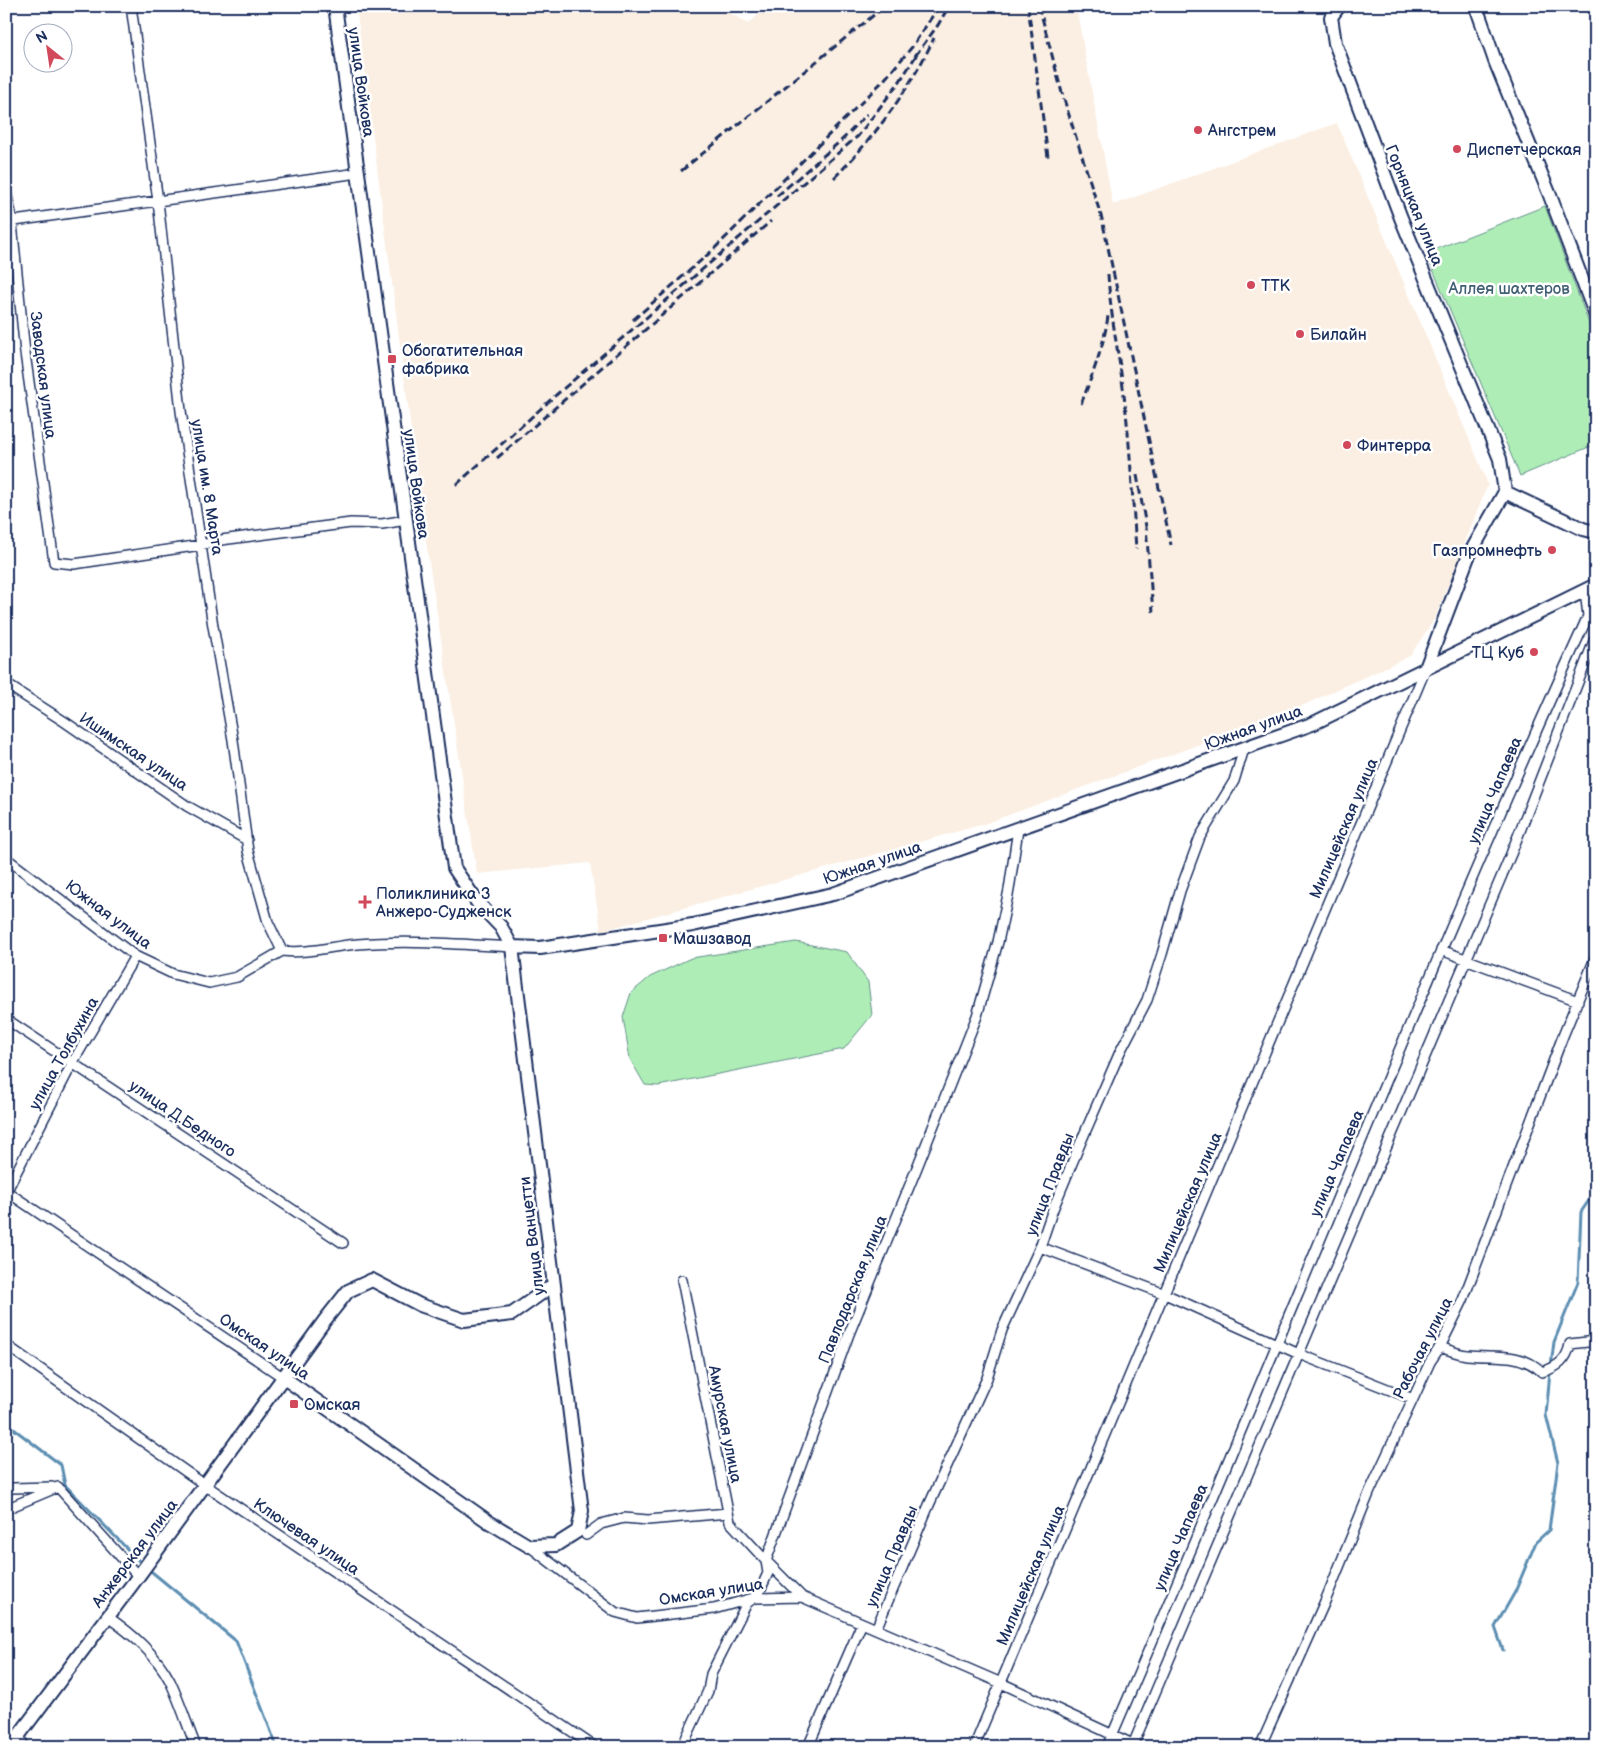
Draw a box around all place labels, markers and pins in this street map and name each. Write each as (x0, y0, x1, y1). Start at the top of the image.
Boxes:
place label: Ангстрем (1207, 122, 1276, 141)
marker: Ангстрем (1192, 124, 1204, 136)
place label: Диспетчерская (1467, 141, 1581, 160)
marker: Диспетчерская (1451, 143, 1463, 155)
place label: ТТК (1261, 277, 1291, 296)
marker: ТТК (1245, 279, 1257, 291)
place label: Билайн (1310, 326, 1367, 345)
marker: Билайн (1294, 328, 1306, 340)
place label: Обогатительная фабрика (402, 342, 523, 379)
marker: Обогатительная фабрика (386, 353, 398, 365)
place label: Финтерра (1357, 437, 1432, 456)
marker: Финтерра (1341, 439, 1353, 451)
place label: Газпромнефть (1432, 542, 1542, 561)
marker: Газпромнефть (1546, 544, 1558, 556)
place label: ТЦ Куб (1472, 644, 1524, 663)
marker: ТЦ Куб (1528, 646, 1540, 658)
place label: Поликлиника 3 Анжеро-Судженск (375, 885, 512, 922)
marker: Поликлиника 3 Анжеро-Судженск (358, 895, 372, 909)
place label: Машзавод (673, 930, 752, 949)
marker: Машзавод (657, 932, 669, 944)
place label: Омская (304, 1396, 361, 1415)
marker: Омская (288, 1398, 300, 1410)

